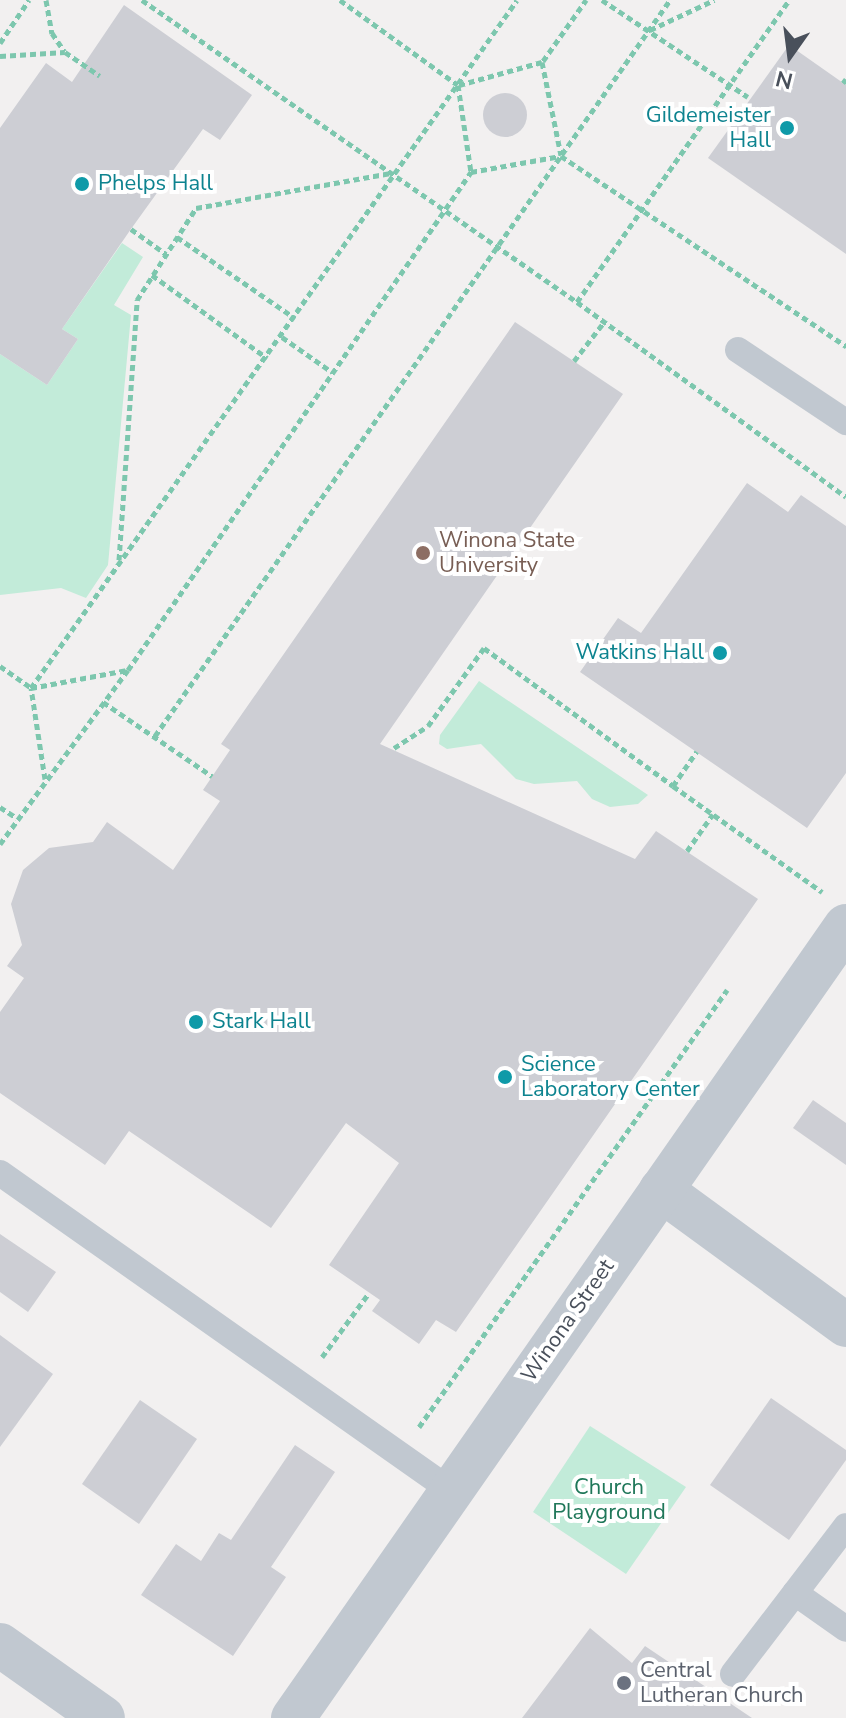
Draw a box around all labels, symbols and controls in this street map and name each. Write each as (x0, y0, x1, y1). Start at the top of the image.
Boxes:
north arrow (750, 16, 830, 96)
text: N (773, 63, 796, 96)
place label: Gildemeister Hall (646, 102, 771, 154)
marker: Gildemeister Hall (778, 119, 796, 137)
place label: Phelps Hall (98, 171, 213, 197)
marker: Phelps Hall (73, 175, 91, 193)
place label: Winona State University (439, 527, 575, 578)
marker: Winona State University (414, 544, 432, 562)
place label: Watkins Hall (575, 640, 704, 666)
marker: Watkins Hall (711, 644, 729, 662)
place label: Stark Hall (212, 1009, 311, 1035)
marker: Stark Hall (187, 1013, 205, 1031)
place label: Science Laboratory Center (521, 1051, 700, 1102)
marker: Science Laboratory Center (496, 1068, 514, 1086)
street label: Winona Street (516, 1254, 620, 1388)
park label: Church Playground (552, 1474, 666, 1526)
place label: Central Lutheran Church (640, 1657, 804, 1708)
marker: Central Lutheran Church (615, 1674, 633, 1692)

